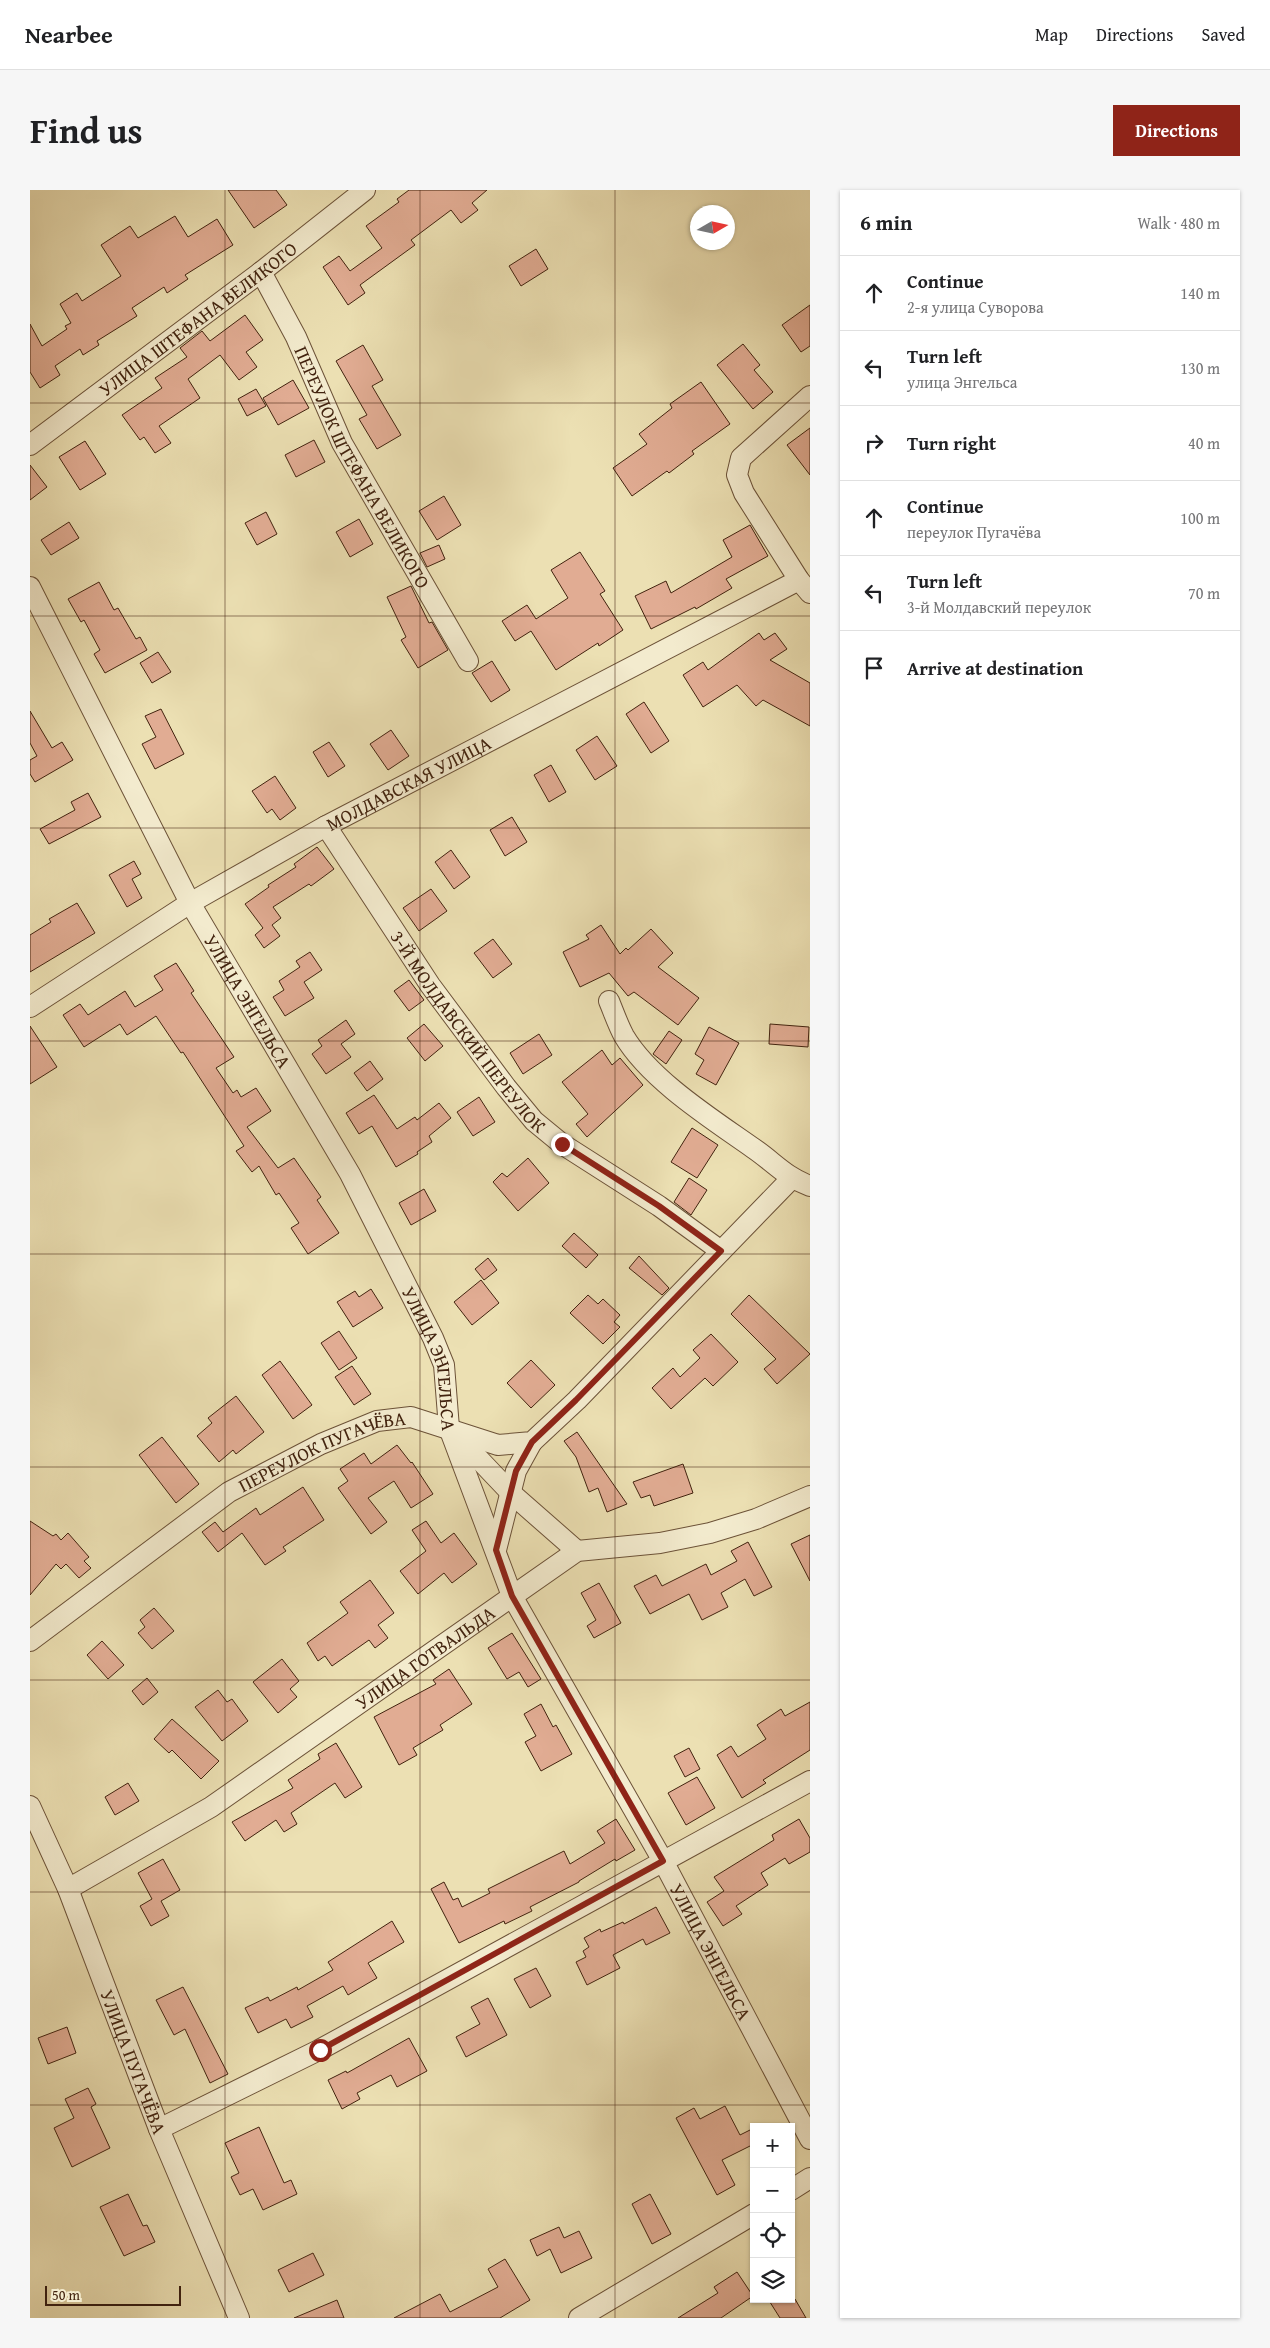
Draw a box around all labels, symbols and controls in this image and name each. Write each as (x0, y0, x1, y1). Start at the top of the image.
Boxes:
text: Nearbee (25, 17, 113, 52)
text: Map (1035, 21, 1068, 48)
text: Directions (1096, 21, 1173, 48)
text: Saved (1201, 21, 1245, 48)
text: Find us (30, 105, 143, 156)
button: Directions (1113, 105, 1240, 156)
north arrow (690, 205, 735, 250)
text: 6 min (860, 207, 912, 238)
text: Walk · 480 m (1137, 211, 1220, 235)
street label: УЛИЦА ШТЕФАНА ВЕЛИКОГО (93, 235, 303, 403)
text: Continue (907, 267, 984, 295)
icon: ahead (860, 279, 888, 307)
text: 140 m (1180, 281, 1220, 305)
text: 2-я улица Суворова (907, 295, 1044, 319)
street label: ПЕРЕУЛОК ШТЕФАНА ВЕЛИКОГО (288, 341, 437, 594)
text: Turn left (907, 342, 982, 370)
icon: left (860, 354, 888, 382)
text: 130 m (1180, 356, 1220, 380)
text: улица Энгельса (907, 370, 1017, 394)
icon: right (860, 429, 888, 457)
text: Turn right (907, 429, 996, 457)
text: 40 m (1188, 431, 1220, 455)
text: Continue (907, 492, 984, 520)
icon: ahead (860, 504, 888, 532)
text: 100 m (1180, 506, 1220, 530)
text: переулок Пугачёва (907, 520, 1041, 544)
text: Turn left (907, 567, 982, 595)
icon: left (860, 579, 888, 607)
text: 70 m (1188, 581, 1220, 605)
text: 3-й Молдавский переулок (907, 595, 1091, 619)
icon: arrive (860, 654, 888, 682)
text: Arrive at destination (907, 654, 1083, 682)
street label: МОЛДАВСКАЯ УЛИЦА (321, 728, 496, 838)
street label: 3-Й МОЛДАВСКИЙ ПЕРЕУЛОК (384, 925, 552, 1140)
street label: УЛИЦА ЭНГЕЛЬСА (197, 929, 299, 1074)
route end (551, 1133, 574, 1156)
street label: УЛИЦА ЭНГЕЛЬСА (395, 1281, 463, 1432)
street label: ПЕРЕУЛОК ПУГАЧЁВА (233, 1404, 407, 1499)
street label: УЛИЦА ГОТВАЛЬДА (350, 1598, 501, 1716)
street label: УЛИЦА ЭНГЕЛЬСА (663, 1878, 759, 2025)
street label: УЛИЦА ПУГАЧЁВА (93, 1985, 174, 2138)
route start (309, 2039, 332, 2062)
map controls (750, 2123, 795, 2303)
button: + (750, 2123, 795, 2168)
button: − (750, 2168, 795, 2213)
button: locate (750, 2213, 795, 2258)
button: layers (750, 2258, 795, 2303)
scale bar (45, 2283, 181, 2306)
text: 50 m (52, 2285, 80, 2305)

